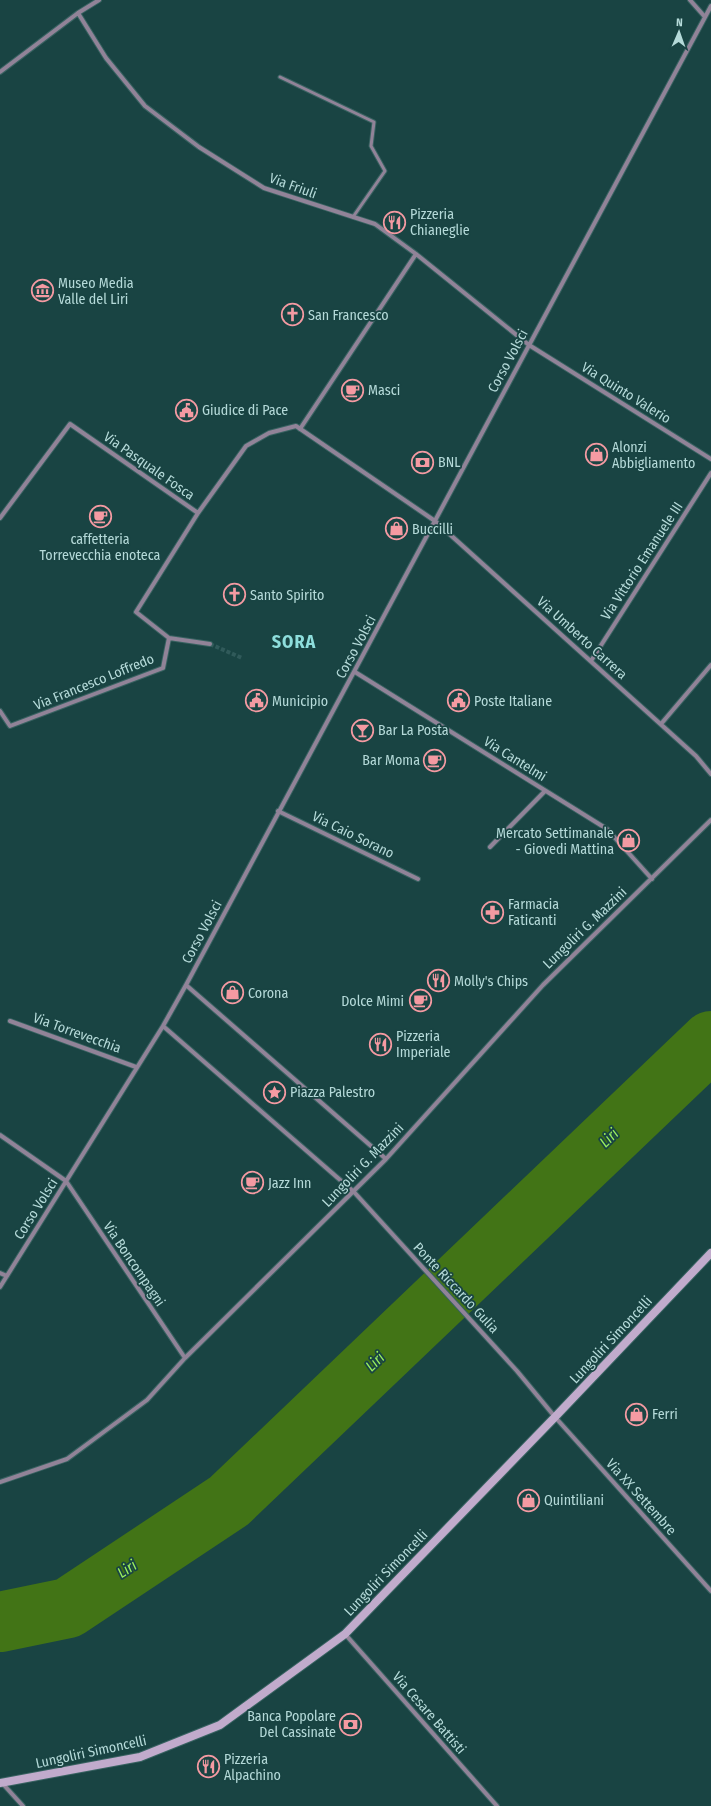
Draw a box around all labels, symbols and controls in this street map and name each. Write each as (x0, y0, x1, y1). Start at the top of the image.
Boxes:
north arrow (659, 12, 699, 52)
text: N (676, 16, 683, 29)
street label: Via Friuli (267, 170, 319, 202)
place label: Pizzeria Chianeglie (410, 206, 470, 239)
restaurant icon: Pizzeria Chianeglie (382, 209, 408, 235)
place label: Museo Media Valle del Liri (58, 275, 134, 308)
museum icon: Museo Media Valle del Liri (30, 278, 56, 304)
church icon: San Francesco (280, 302, 306, 328)
place label: San Francesco (308, 307, 389, 324)
street label: Corso Volsci (484, 327, 532, 395)
street label: Via Quinto Valerio (578, 359, 674, 427)
cafe icon: Masci (339, 377, 365, 403)
place label: Masci (368, 382, 400, 399)
public building icon: Giudice di Pace (173, 397, 199, 423)
place label: Giudice di Pace (202, 402, 288, 419)
street label: Via Pasquale Fosca (100, 428, 198, 504)
place label: Alonzi Abbigliamento (612, 439, 695, 472)
shop icon: Alonzi Abbigliamento (583, 442, 609, 468)
bank icon: BNL (409, 449, 435, 475)
place label: BNL (438, 454, 460, 471)
street label: Via Vittorio Emanuele III (597, 499, 687, 623)
cafe icon: caffetteria Torrevecchia enoteca (87, 504, 113, 530)
shop icon: Buccilli (383, 516, 409, 542)
place label: Buccilli (412, 521, 453, 538)
place label: caffetteria Torrevecchia enoteca (40, 531, 161, 564)
church icon: Santo Spirito (222, 582, 248, 608)
place label: Santo Spirito (250, 587, 324, 604)
street label: Via Umberto Carrera (533, 593, 631, 683)
street label: Corso Volsci (332, 613, 380, 681)
district label: SORA (272, 631, 316, 653)
street label: Via Francesco Loffredo (31, 650, 157, 714)
public building icon: Municipio (243, 688, 269, 714)
public building icon: Poste Italiane (445, 688, 471, 714)
place label: Municipio (272, 693, 328, 710)
place label: Poste Italiane (474, 693, 552, 710)
bar icon: Bar La Posta (349, 717, 375, 743)
place label: Bar La Posta (378, 722, 449, 739)
street label: Via Cantelmi (480, 733, 550, 785)
cafe icon: Bar Moma (422, 747, 448, 773)
place label: Bar Moma (362, 752, 420, 769)
street label: Via Caio Sorano (309, 808, 397, 862)
place label: Mercato Settimanale - Giovedi Mattina (496, 825, 614, 858)
shop icon: Mercato Settimanale - Giovedi Mattina (616, 828, 642, 854)
street label: Lungoliri G. Mazzini (540, 884, 630, 972)
place label: Farmacia Faticanti (508, 896, 559, 929)
street label: Corso Volsci (178, 898, 226, 966)
pharmacy icon: Farmacia Faticanti (479, 899, 505, 925)
restaurant icon: Molly's Chips (425, 968, 451, 994)
place label: Molly's Chips (454, 973, 528, 990)
shop icon: Corona (219, 980, 245, 1006)
place label: Corona (248, 985, 288, 1002)
cafe icon: Dolce Mimi (407, 988, 433, 1014)
place label: Dolce Mimi (341, 993, 404, 1010)
street label: Via Torrevecchia (31, 1009, 124, 1057)
place label: Pizzeria Imperiale (396, 1028, 451, 1061)
restaurant icon: Pizzeria Imperiale (368, 1031, 394, 1057)
place icon: Piazza Palestro (262, 1079, 288, 1105)
place label: Piazza Palestro (290, 1084, 375, 1101)
street label: Lungoliri G. Mazzini (319, 1120, 407, 1210)
water label: Liri (596, 1125, 622, 1151)
cafe icon: Jazz Inn (239, 1170, 265, 1196)
street label: Corso Volsci (11, 1175, 61, 1243)
place label: Jazz Inn (268, 1175, 311, 1192)
street label: Via Boncompagni (99, 1218, 169, 1310)
street label: Ponte Riccardo Gulia (410, 1239, 503, 1337)
street label: Lungoliri Simoncelli (566, 1293, 656, 1387)
water label: Liri (362, 1349, 388, 1375)
shop icon: Ferri (623, 1401, 649, 1427)
place label: Ferri (652, 1406, 678, 1423)
street label: Via XX Settembre (602, 1455, 680, 1539)
shop icon: Quintiliani (515, 1487, 541, 1513)
place label: Quintiliani (544, 1492, 604, 1509)
street label: Lungoliri Simoncelli (341, 1526, 431, 1620)
water label: Liri (114, 1556, 140, 1582)
street label: Via Cesare Battisti (389, 1668, 469, 1758)
place label: Banca Popolare Del Cassinate (247, 1708, 336, 1741)
bank icon: Banca Popolare Del Cassinate (338, 1711, 364, 1737)
street label: Lungoliri Simoncelli (34, 1732, 148, 1772)
place label: Pizzeria Alpachino (224, 1751, 281, 1784)
restaurant icon: Pizzeria Alpachino (195, 1754, 221, 1780)

